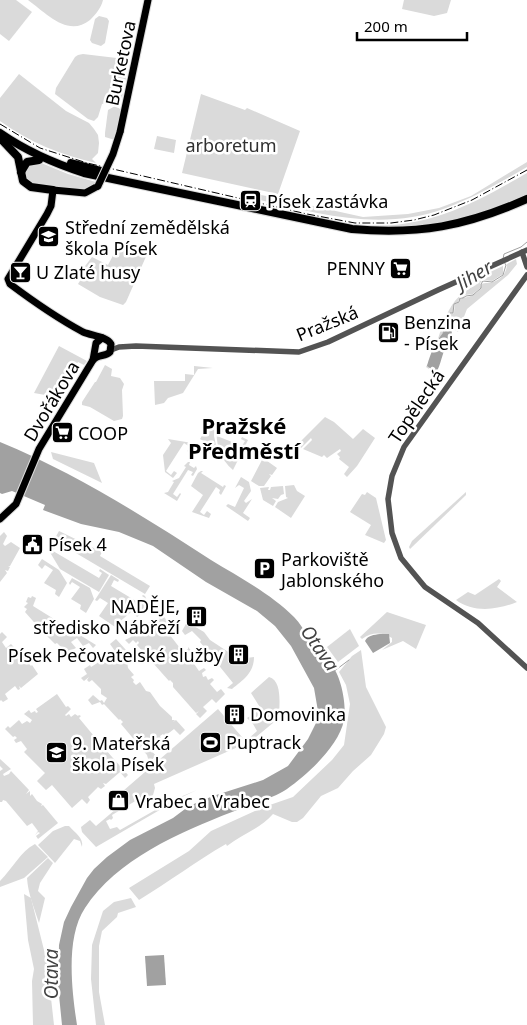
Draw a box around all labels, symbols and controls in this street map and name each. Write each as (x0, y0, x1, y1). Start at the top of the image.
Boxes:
scale bar (357, 10, 467, 42)
text: 200 m (364, 16, 408, 36)
street label: Burketova (99, 18, 141, 108)
park label: arboretum (185, 133, 277, 157)
station icon: Písek zastávka (239, 189, 263, 213)
place label: Písek zastávka (267, 189, 388, 213)
place label: Střední zemědělská škola Písek (65, 215, 230, 260)
school or university icon: Střední zemědělská škola Písek (37, 225, 61, 249)
water label: Jiher (448, 253, 498, 298)
place label: PENNY (327, 256, 386, 280)
supermarket icon: PENNY (389, 256, 413, 280)
bar icon: U Zlaté husy (8, 260, 32, 284)
place label: U Zlaté husy (36, 260, 141, 284)
street label: Pražská (292, 300, 362, 346)
place label: Benzina - Písek (404, 310, 471, 355)
fuel station icon: Benzina - Písek (376, 320, 400, 344)
street label: Dvořákova (18, 356, 84, 446)
street label: Topělecká (383, 364, 449, 448)
district label: Pražské Předměstí (188, 410, 301, 465)
supermarket icon: COOP (50, 421, 74, 445)
place label: COOP (78, 421, 128, 445)
public building icon: Písek 4 (20, 532, 44, 556)
place label: Písek 4 (48, 532, 107, 556)
place label: Parkoviště Jablonského (279, 547, 384, 592)
parking icon: Parkoviště Jablonského (253, 557, 277, 581)
place label: NADĚJE, středisko Nábřeží (33, 594, 180, 639)
building icon: NADĚJE, středisko Nábřeží (184, 604, 208, 628)
water label: Otava (295, 620, 345, 676)
place label: Písek Pečovatelské služby (8, 643, 224, 667)
building icon: Písek Pečovatelské služby (227, 643, 251, 667)
building icon: Domovinka (222, 702, 246, 726)
place label: Domovinka (250, 702, 346, 726)
sports icon: Puptrack (198, 730, 222, 754)
place label: Puptrack (226, 730, 301, 754)
place label: 9. Mateřská škola Písek (72, 731, 171, 776)
school or university icon: 9. Mateřská škola Písek (44, 741, 68, 765)
shop icon: Vrabec a Vrabec (107, 789, 131, 813)
place label: Vrabec a Vrabec (135, 789, 270, 813)
water label: Otava (38, 949, 64, 999)

